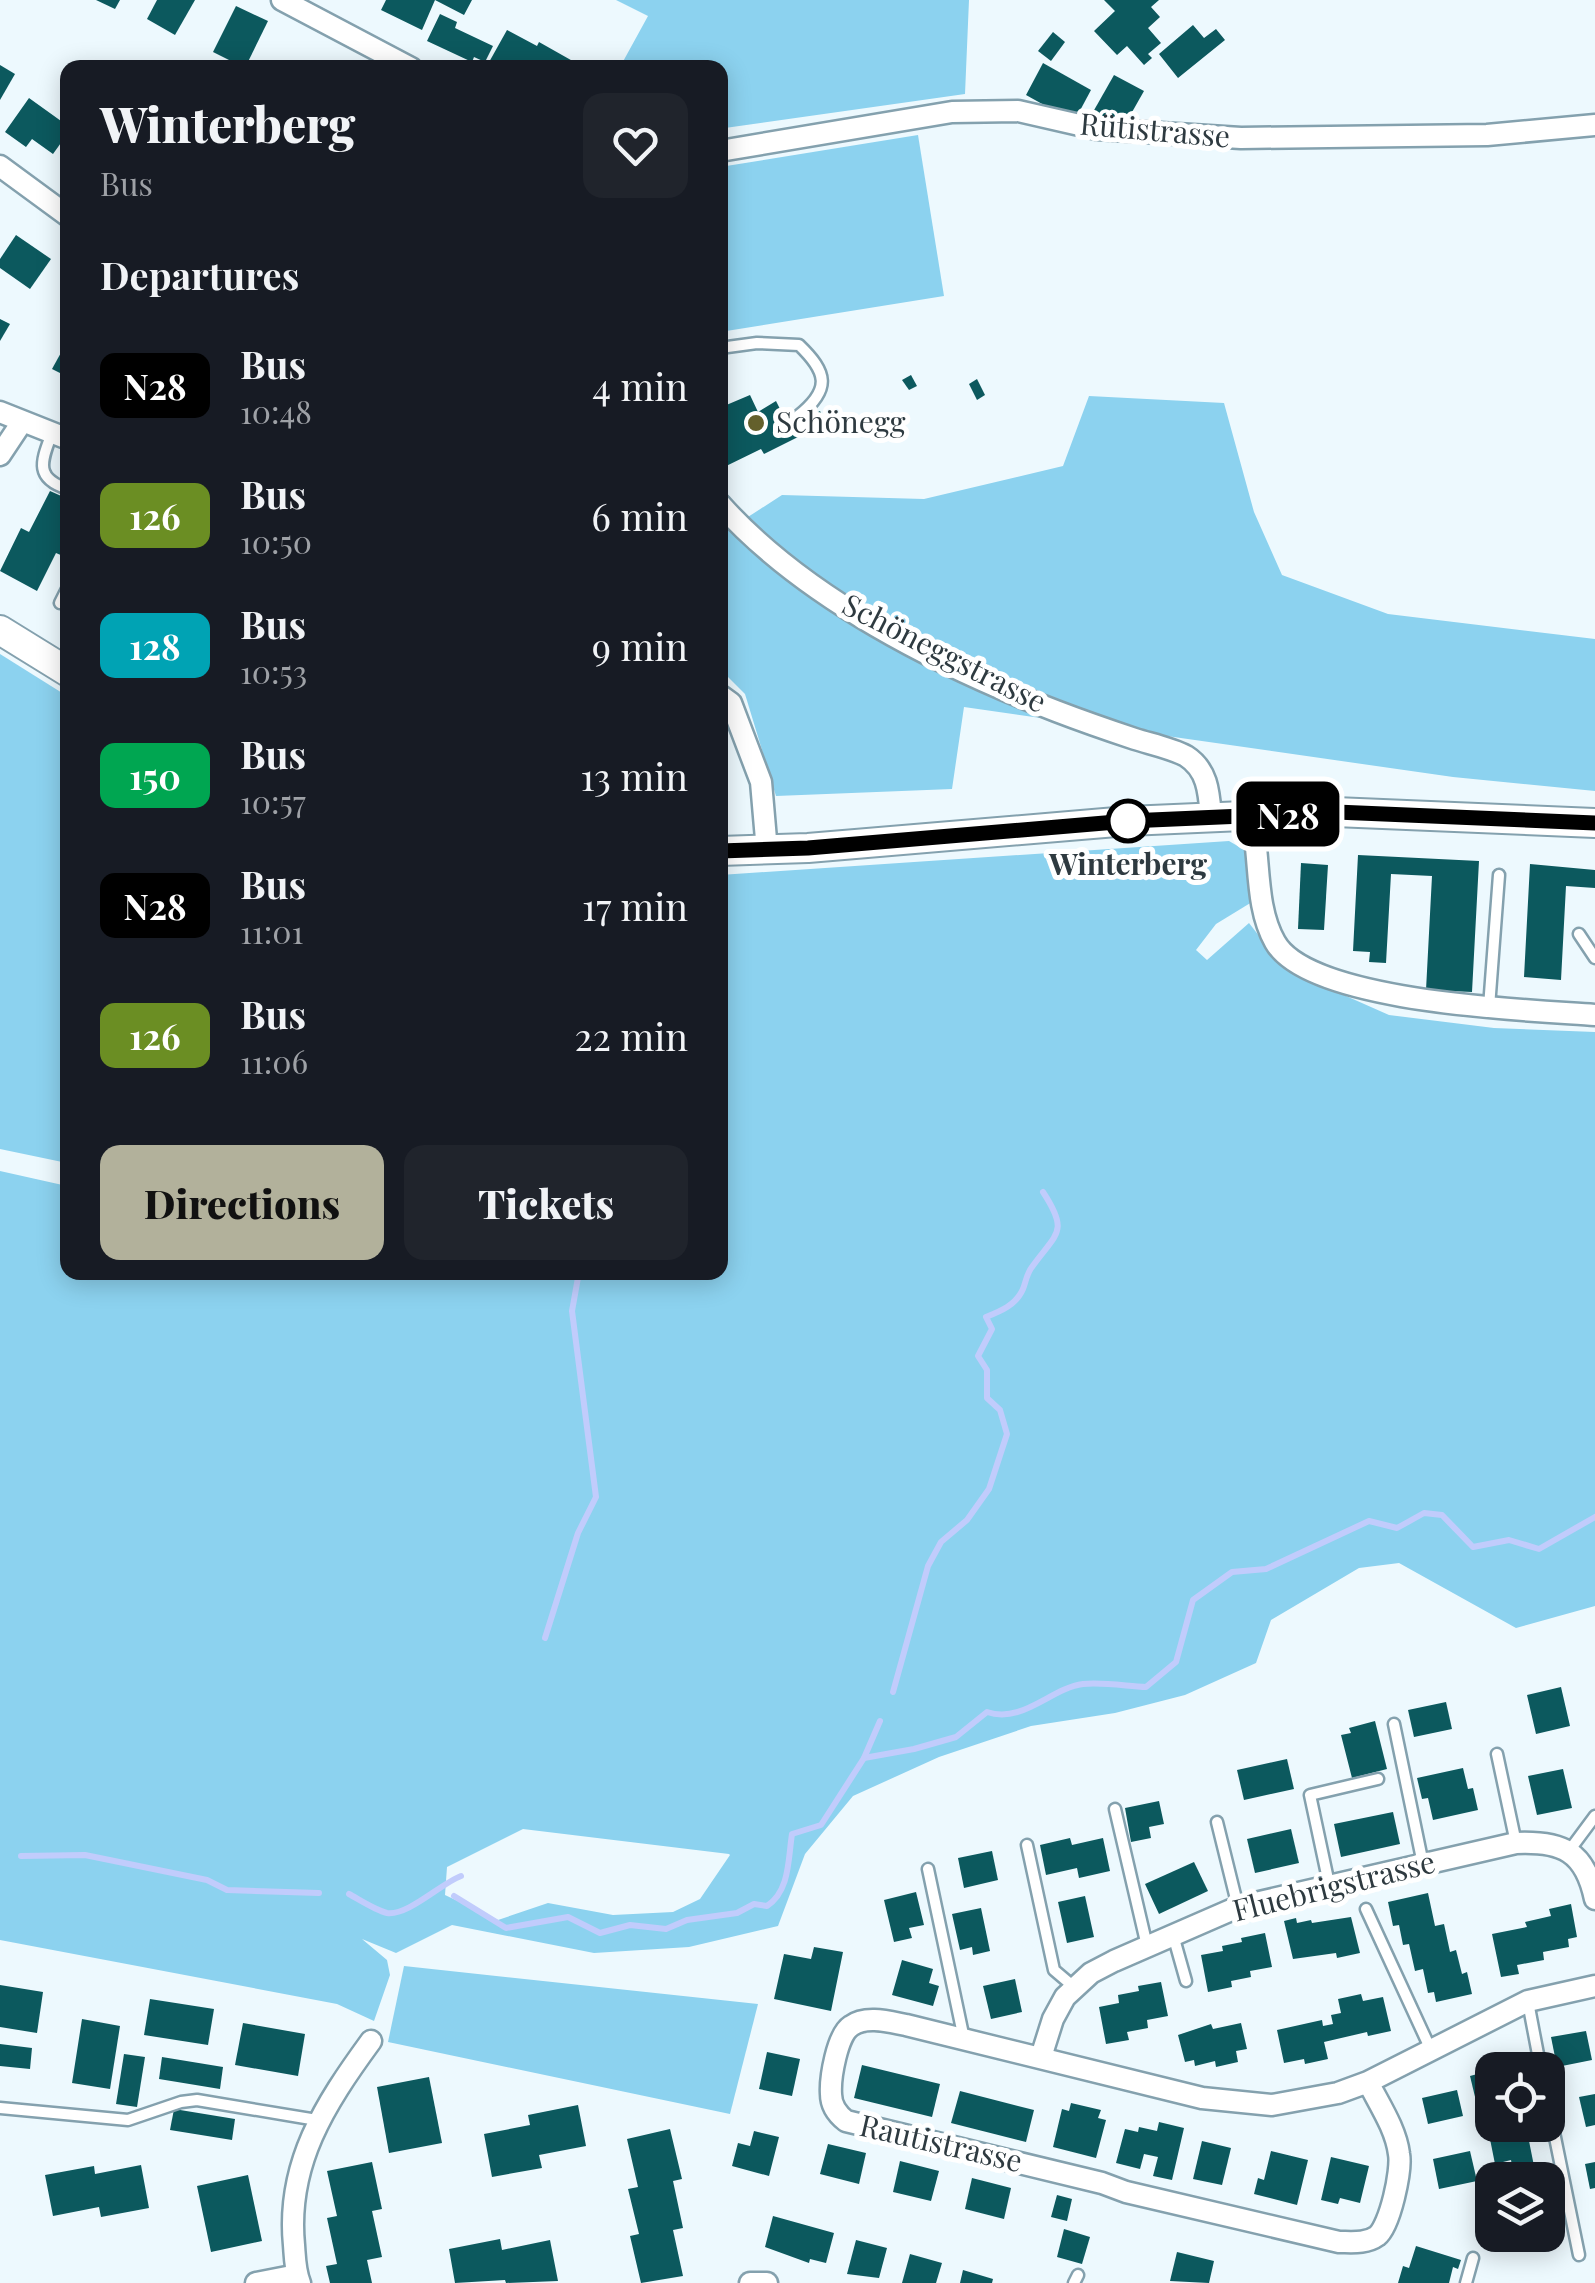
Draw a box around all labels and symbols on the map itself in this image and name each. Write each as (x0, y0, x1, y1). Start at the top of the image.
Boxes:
street label: Rütistrasse (1078, 103, 1232, 155)
place label: Schönegg (776, 401, 906, 441)
marker: Schönegg (745, 412, 767, 434)
street label: Schöneggstrasse (836, 584, 1054, 721)
line badge: N28 (1230, 782, 1346, 846)
marker: Winterberg (1107, 800, 1149, 842)
place label: Winterberg (1048, 843, 1207, 883)
street label: Fluebrigstrasse (1228, 1841, 1439, 1930)
street label: Rautistrasse (856, 2104, 1027, 2180)

